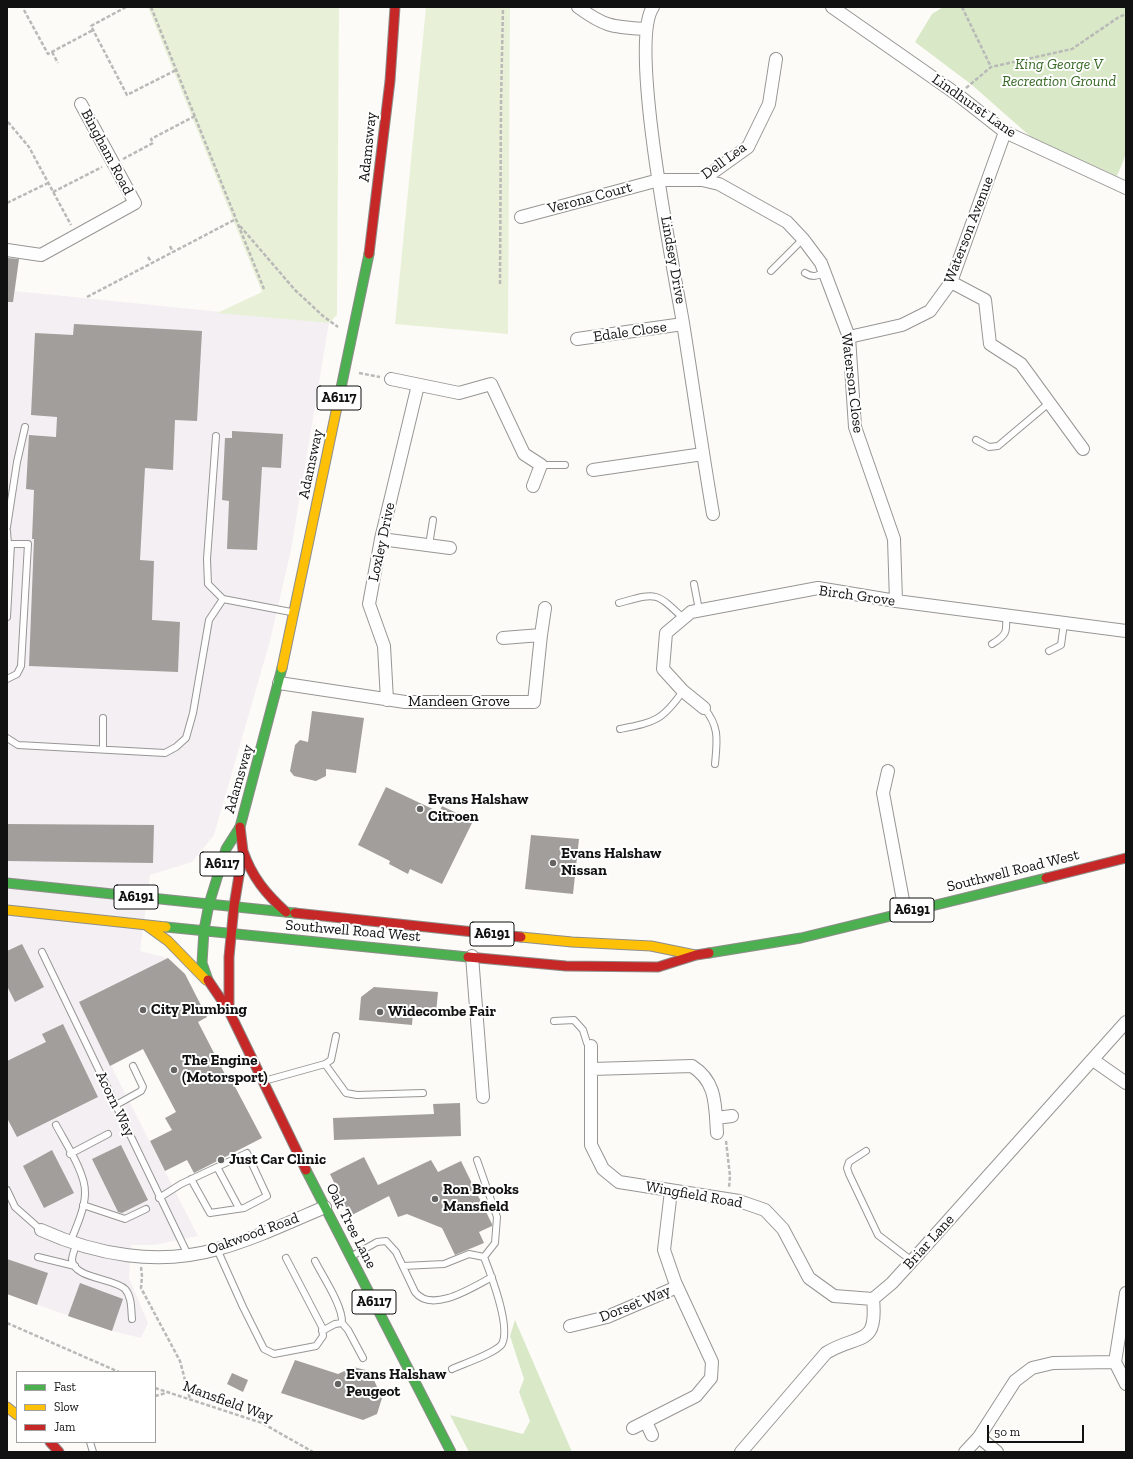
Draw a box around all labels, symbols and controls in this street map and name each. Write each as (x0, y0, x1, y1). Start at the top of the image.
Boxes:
park label: King George V Recreation Ground (1002, 56, 1116, 91)
street label: Lindhurst Lane (928, 70, 1020, 142)
street label: Bingham Road (77, 106, 137, 198)
street label: Adamsway (355, 111, 381, 183)
street label: Dell Lea (698, 139, 750, 183)
street label: Waterson Avenue (940, 174, 998, 286)
street label: Verona Court (546, 178, 634, 218)
street label: Lindsey Drive (656, 215, 690, 305)
street label: Edale Close (592, 318, 668, 346)
street label: Waterson Close (837, 332, 867, 434)
road number: A6117 (317, 386, 361, 410)
street label: Adamsway (295, 428, 327, 500)
street label: Loxley Drive (365, 501, 399, 583)
street label: Birch Grove (818, 582, 896, 610)
street label: Mandeen Grove (408, 693, 510, 711)
street label: Adamsway (221, 743, 257, 815)
place label: Evans Halshaw Citroen (428, 791, 528, 826)
marker: Evans Halshaw Citroen (415, 804, 425, 814)
place label: Evans Halshaw Nissan (561, 845, 661, 880)
street label: Southwell Road West (945, 846, 1081, 896)
road number: A6117 (200, 852, 244, 876)
marker: Evans Halshaw Nissan (548, 858, 558, 868)
road number: A6191 (114, 885, 158, 909)
road number: A6191 (890, 898, 934, 922)
street label: Southwell Road West (285, 916, 421, 946)
road number: A6191 (470, 922, 514, 946)
place label: City Plumbing (151, 1001, 247, 1019)
place label: Widecombe Fair (388, 1003, 496, 1021)
marker: City Plumbing (138, 1005, 148, 1015)
marker: Widecombe Fair (375, 1007, 385, 1017)
place label: The Engine (Motorsport) (182, 1052, 267, 1087)
marker: The Engine (Motorsport) (169, 1065, 179, 1075)
street label: Acorn Way (91, 1068, 139, 1140)
place label: Just Car Clinic (229, 1151, 326, 1169)
marker: Just Car Clinic (216, 1155, 226, 1165)
street label: Wingfield Road (644, 1178, 744, 1212)
street label: Oak Tree Lane (322, 1180, 380, 1272)
place label: Ron Brooks Mansfield (443, 1181, 519, 1216)
marker: Ron Brooks Mansfield (430, 1194, 440, 1204)
street label: Oakwood Road (205, 1209, 301, 1259)
street label: Briar Lane (900, 1211, 958, 1273)
street label: Dorset Way (597, 1282, 673, 1326)
road number: A6117 (352, 1290, 396, 1314)
place label: Evans Halshaw Peugeot (346, 1366, 446, 1401)
legend (16, 1371, 156, 1443)
street label: Mansfield Way (180, 1377, 276, 1427)
marker: Evans Halshaw Peugeot (333, 1379, 343, 1389)
text: Fast (54, 1380, 76, 1394)
text: Slow (54, 1400, 79, 1414)
scale bar (989, 1417, 1086, 1443)
text: Jam (54, 1420, 75, 1434)
text: 50 m (994, 1425, 1020, 1439)

